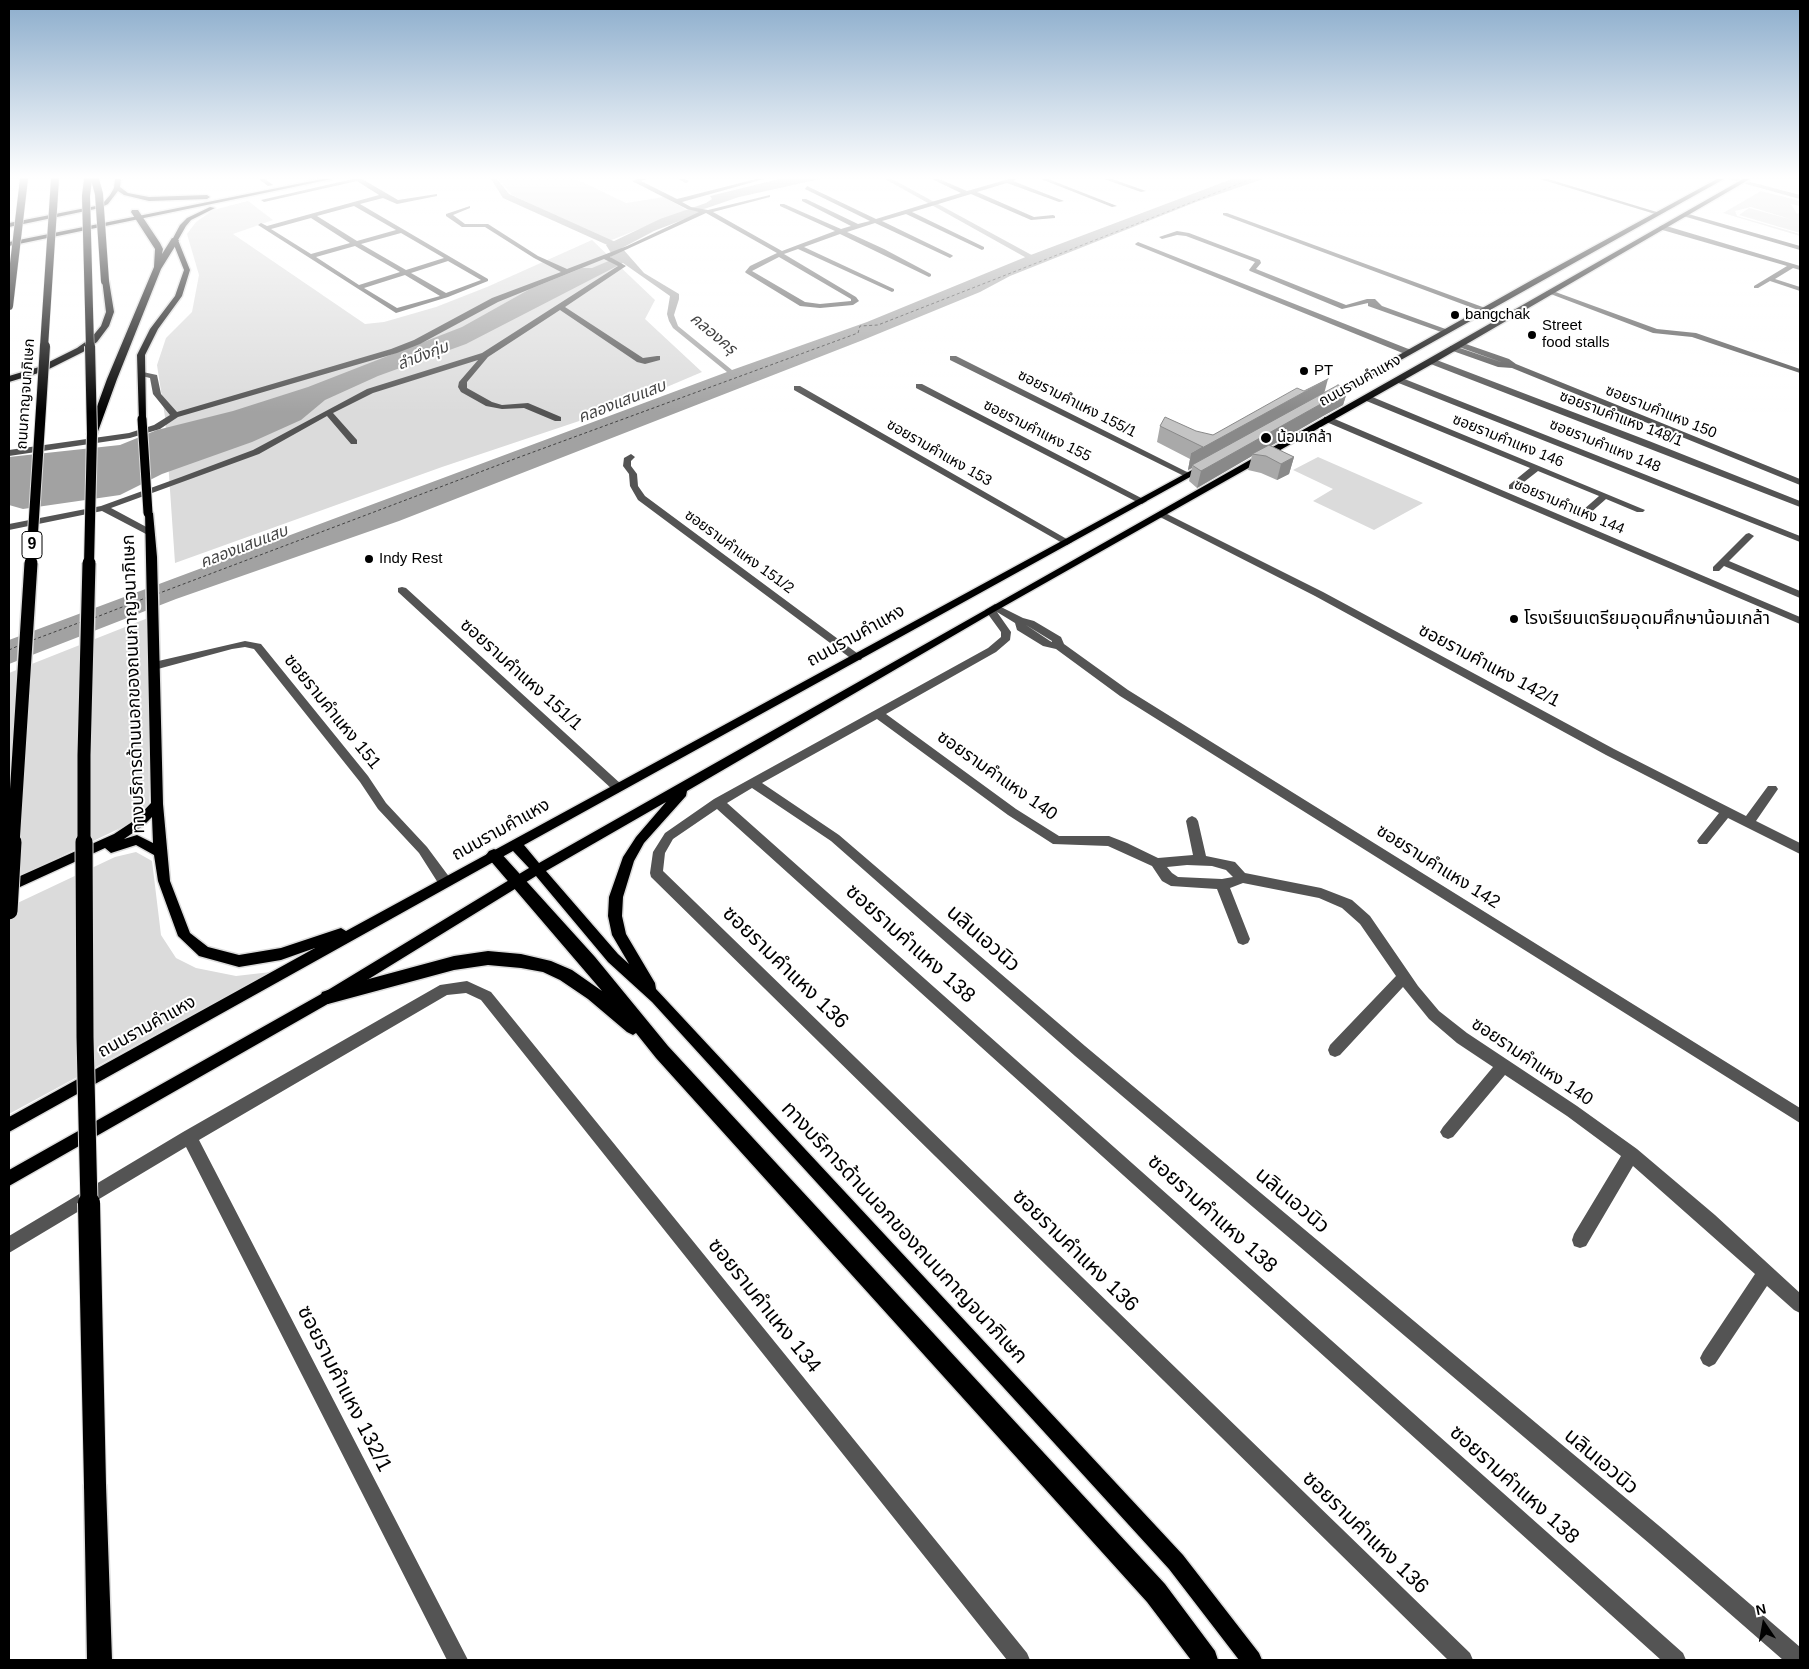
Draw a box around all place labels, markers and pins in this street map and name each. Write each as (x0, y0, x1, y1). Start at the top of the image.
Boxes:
place label: bangchak (1465, 306, 1530, 324)
marker: bangchak (1449, 309, 1461, 321)
place label: Street food stalls (1542, 317, 1610, 352)
marker: Street food stalls (1526, 329, 1538, 341)
place label: PT (1314, 362, 1333, 380)
marker: PT (1298, 365, 1310, 377)
place label: น้อมเกล้า (1277, 429, 1332, 447)
marker: น้อมเกล้า (1259, 431, 1273, 445)
place label: Indy Rest (379, 550, 442, 568)
marker: Indy Rest (363, 553, 375, 565)
place label: โรงเรียนเตรียมอุดมศึกษาน้อมเกล้า (1524, 608, 1770, 630)
marker: โรงเรียนเตรียมอุดมศึกษาน้อมเกล้า (1508, 613, 1520, 625)

